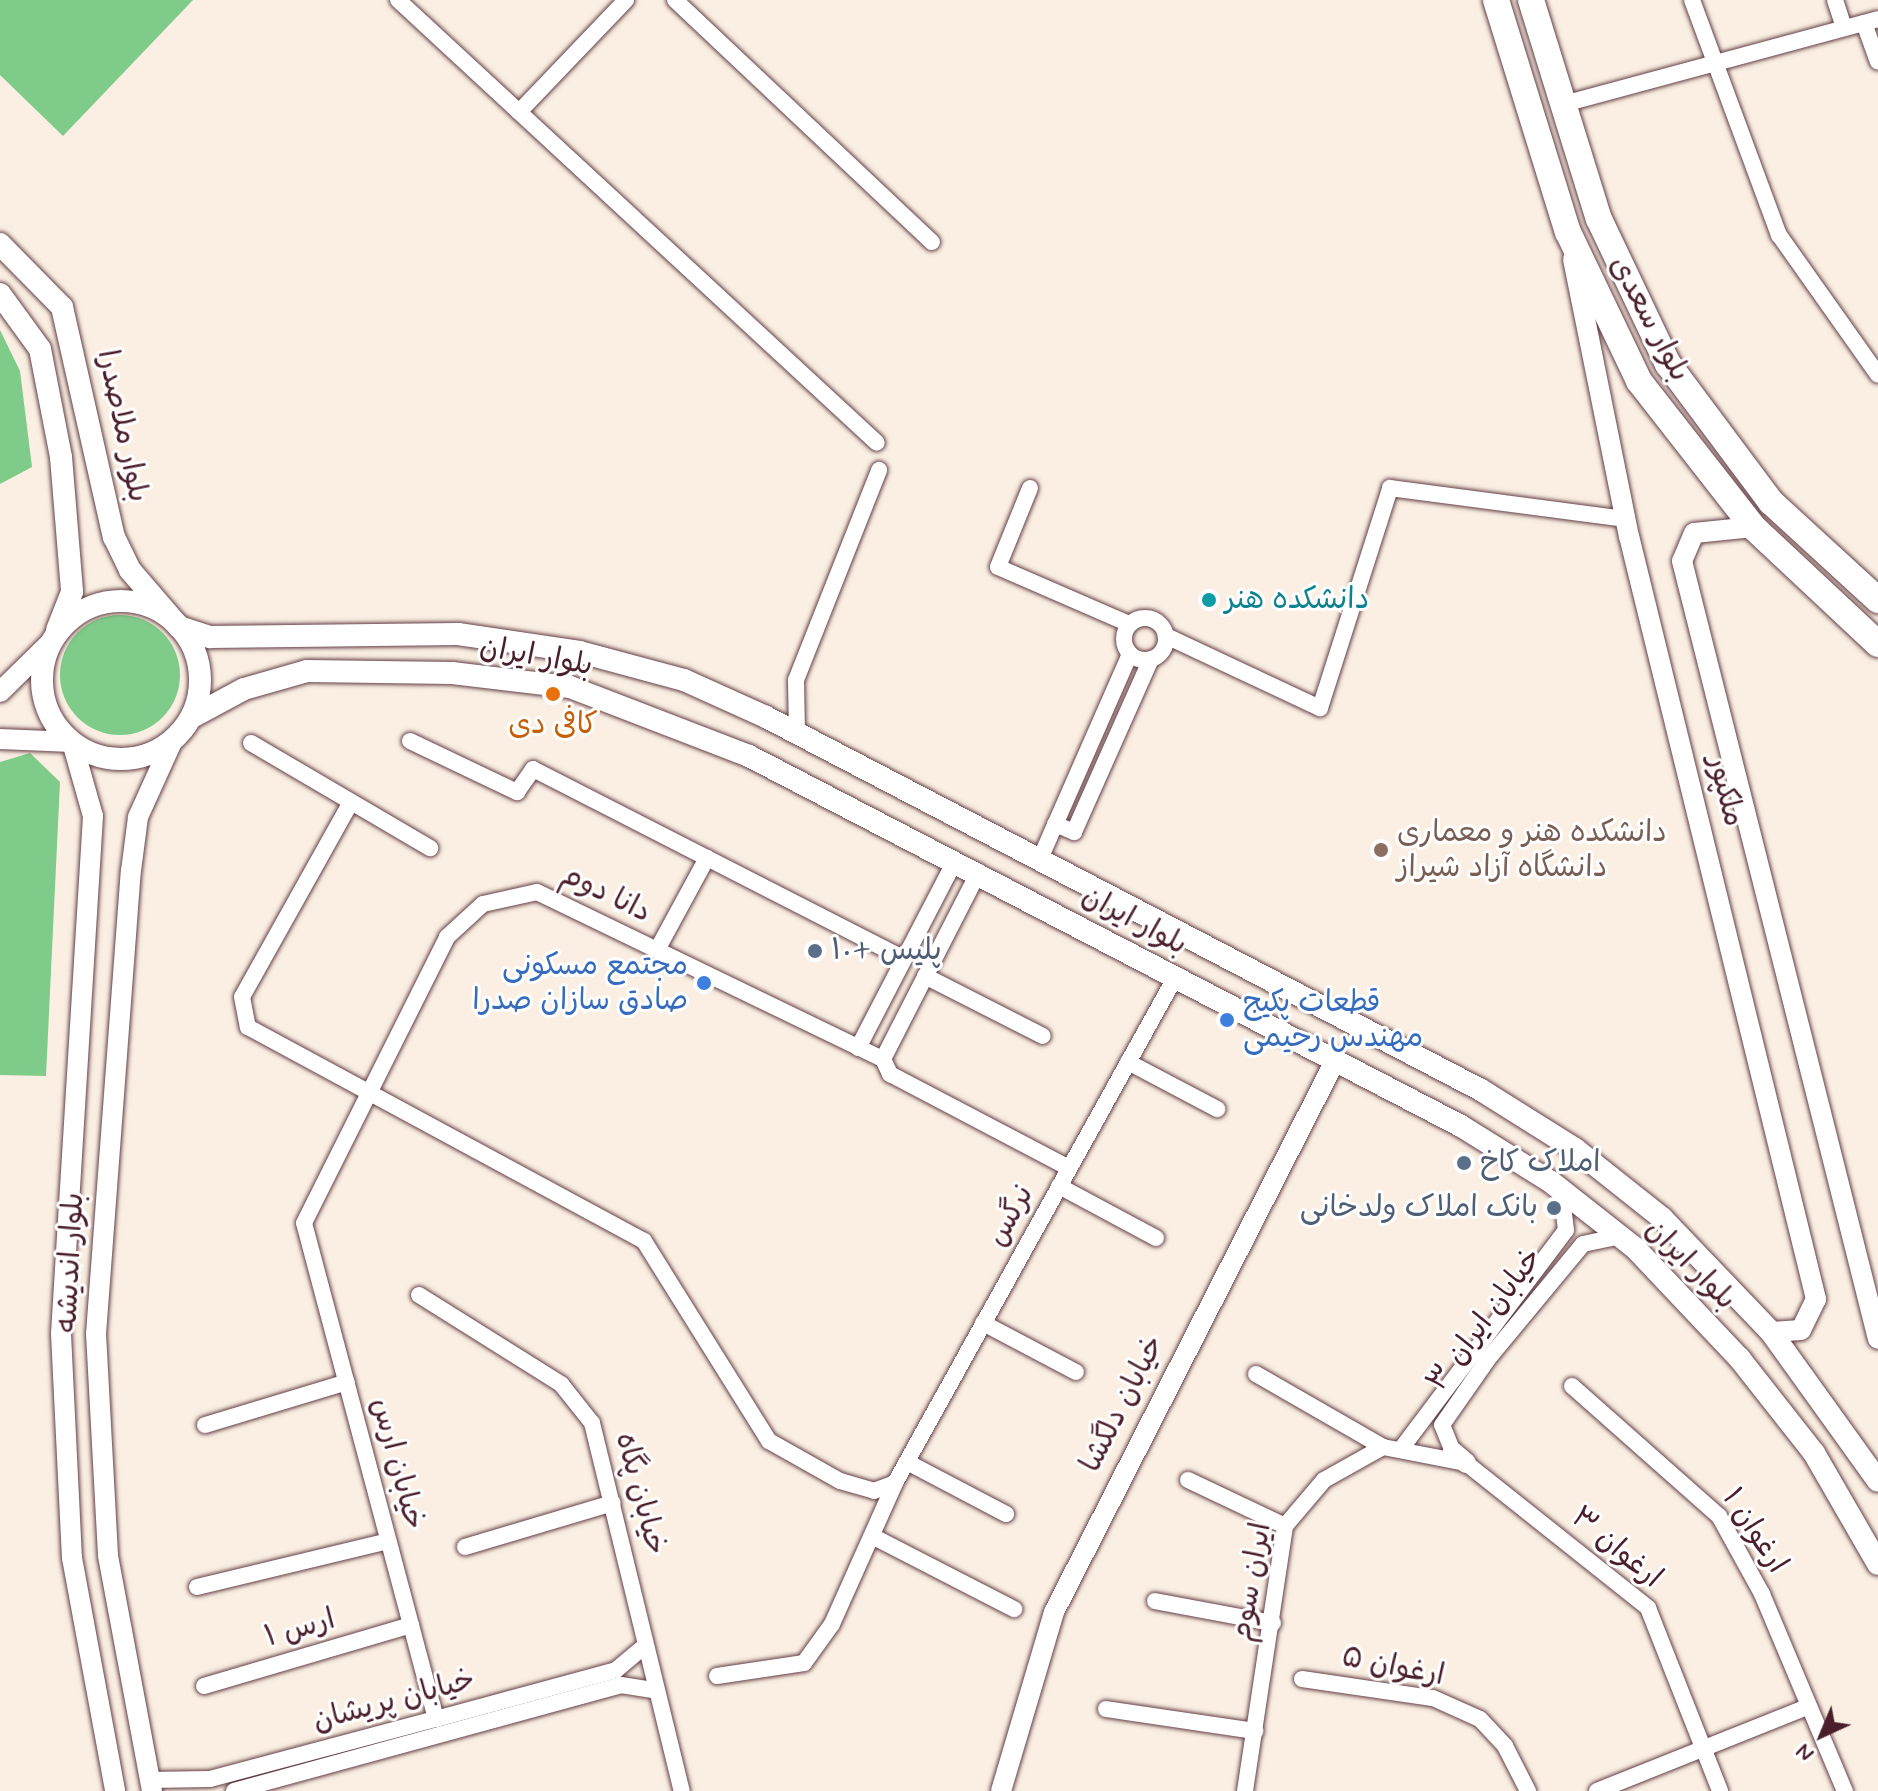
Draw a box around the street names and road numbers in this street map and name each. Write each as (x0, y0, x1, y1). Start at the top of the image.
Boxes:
street label: بلوار سعدی (1601, 250, 1697, 388)
street label: بلوار ملاصدرا (88, 347, 156, 505)
street label: بلوار ایران (477, 629, 595, 685)
street label: ملکپور (1699, 752, 1751, 830)
street label: دانا دوم (555, 857, 657, 931)
street label: بلوار ایران (1075, 878, 1193, 964)
street label: نرگس (980, 1179, 1042, 1253)
street label: بلوار اندیشه (49, 1192, 93, 1334)
street label: بلوار ایران (1637, 1212, 1743, 1318)
street label: خیابان ایران ۳ (1419, 1241, 1551, 1399)
street label: خیابان دلگشا (1073, 1330, 1173, 1478)
street label: خیابان ارس (362, 1394, 432, 1534)
street label: خیابان پگاه (606, 1429, 674, 1559)
street label: ارغوان ۱ (1713, 1482, 1795, 1580)
street label: ارغوان ۳ (1563, 1500, 1669, 1596)
street label: ایران سوم (1224, 1520, 1280, 1644)
street label: ارس ۱ (261, 1602, 339, 1656)
street label: ارغوان ۵ (1339, 1639, 1447, 1695)
street label: خیابان پریشان (309, 1662, 479, 1740)

